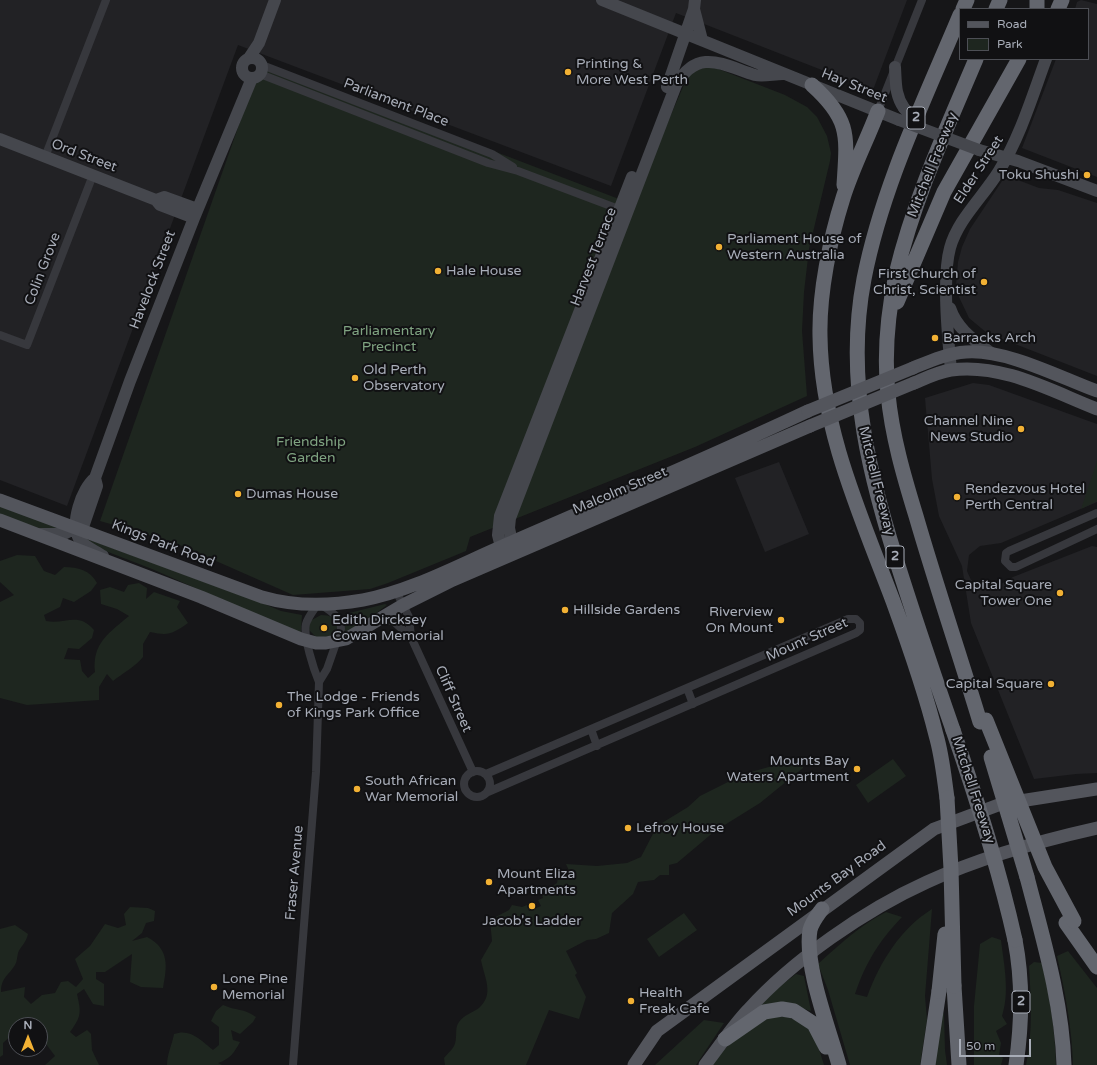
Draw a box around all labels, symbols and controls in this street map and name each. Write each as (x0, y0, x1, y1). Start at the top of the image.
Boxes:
legend (959, 8, 1089, 60)
text: Road (997, 17, 1027, 31)
text: Park (997, 37, 1023, 51)
place label: Printing & More West Perth (576, 56, 688, 88)
street label: Hay Street (819, 65, 889, 107)
marker: Printing & More West Perth (563, 67, 573, 77)
street label: Parliament Place (341, 75, 451, 131)
road number: 2 (907, 107, 925, 129)
street label: Mitchell Freeway (904, 110, 962, 220)
street label: Elder Street (951, 133, 1007, 207)
street label: Ord Street (49, 136, 119, 176)
place label: Toku Shushi (999, 167, 1079, 183)
marker: Toku Shushi (1082, 170, 1092, 180)
street label: Harvest Terrace (567, 205, 621, 309)
street label: Havelock Street (126, 228, 180, 332)
street label: Colin Grove (21, 230, 65, 308)
place label: Parliament House of Western Australia (727, 231, 862, 264)
marker: Parliament House of Western Australia (714, 242, 724, 252)
place label: Hale House (446, 263, 522, 279)
marker: Hale House (433, 266, 443, 276)
place label: First Church of Christ, Scientist (873, 266, 976, 298)
marker: First Church of Christ, Scientist (979, 277, 989, 287)
park label: Parliamentary Precinct (343, 323, 435, 356)
place label: Barracks Arch (943, 330, 1036, 346)
marker: Barracks Arch (930, 333, 940, 343)
place label: Old Perth Observatory (363, 362, 445, 394)
marker: Old Perth Observatory (350, 373, 360, 383)
place label: Channel Nine News Studio (924, 413, 1013, 446)
marker: Channel Nine News Studio (1016, 424, 1026, 434)
street label: Mitchell Freeway (854, 425, 898, 537)
park label: Friendship Garden (276, 434, 346, 466)
street label: Malcolm Street (570, 464, 670, 518)
place label: Rendezvous Hotel Perth Central (965, 481, 1085, 514)
place label: Dumas House (246, 486, 338, 502)
marker: Dumas House (233, 489, 243, 499)
marker: Rendezvous Hotel Perth Central (952, 492, 962, 502)
street label: Kings Park Road (109, 517, 217, 571)
road number: 2 (886, 546, 904, 568)
place label: Capital Square Tower One (955, 577, 1052, 610)
marker: Capital Square Tower One (1055, 588, 1065, 598)
place label: Hillside Gardens (573, 602, 680, 618)
place label: Riverview On Mount (706, 604, 773, 636)
marker: Hillside Gardens (560, 605, 570, 615)
place label: Edith Dircksey Cowan Memorial (332, 612, 444, 644)
street label: Mount Street (764, 614, 850, 666)
marker: Riverview On Mount (776, 615, 786, 625)
marker: Edith Dircksey Cowan Memorial (319, 623, 329, 633)
street label: Cliff Street (431, 663, 475, 735)
place label: Capital Square (946, 676, 1043, 692)
marker: Capital Square (1046, 679, 1056, 689)
place label: The Lodge - Friends of Kings Park Office (287, 689, 420, 722)
marker: The Lodge - Friends of Kings Park Office (274, 700, 284, 710)
street label: Mitchell Freeway (948, 734, 998, 846)
place label: Mounts Bay Waters Apartment (727, 753, 849, 786)
marker: Mounts Bay Waters Apartment (852, 764, 862, 774)
place label: South African War Memorial (365, 773, 458, 806)
marker: South African War Memorial (352, 784, 362, 794)
place label: Lefroy House (636, 820, 724, 836)
marker: Lefroy House (623, 823, 633, 833)
street label: Fraser Avenue (282, 825, 308, 921)
street label: Mounts Bay Road (784, 837, 890, 921)
place label: Mount Eliza Apartments (497, 866, 576, 898)
marker: Mount Eliza Apartments (484, 877, 494, 887)
marker: Jacob's Ladder (527, 901, 537, 911)
place label: Jacob's Ladder (482, 913, 582, 929)
place label: Lone Pine Memorial (222, 971, 288, 1004)
marker: Lone Pine Memorial (209, 982, 219, 992)
place label: Health Freak Cafe (639, 985, 710, 1018)
road number: 2 (1012, 991, 1030, 1013)
marker: Health Freak Cafe (626, 996, 636, 1006)
north arrow (8, 1017, 48, 1057)
text: N (24, 1019, 32, 1032)
scale bar (961, 1031, 1033, 1057)
text: 50 m (966, 1039, 995, 1053)

